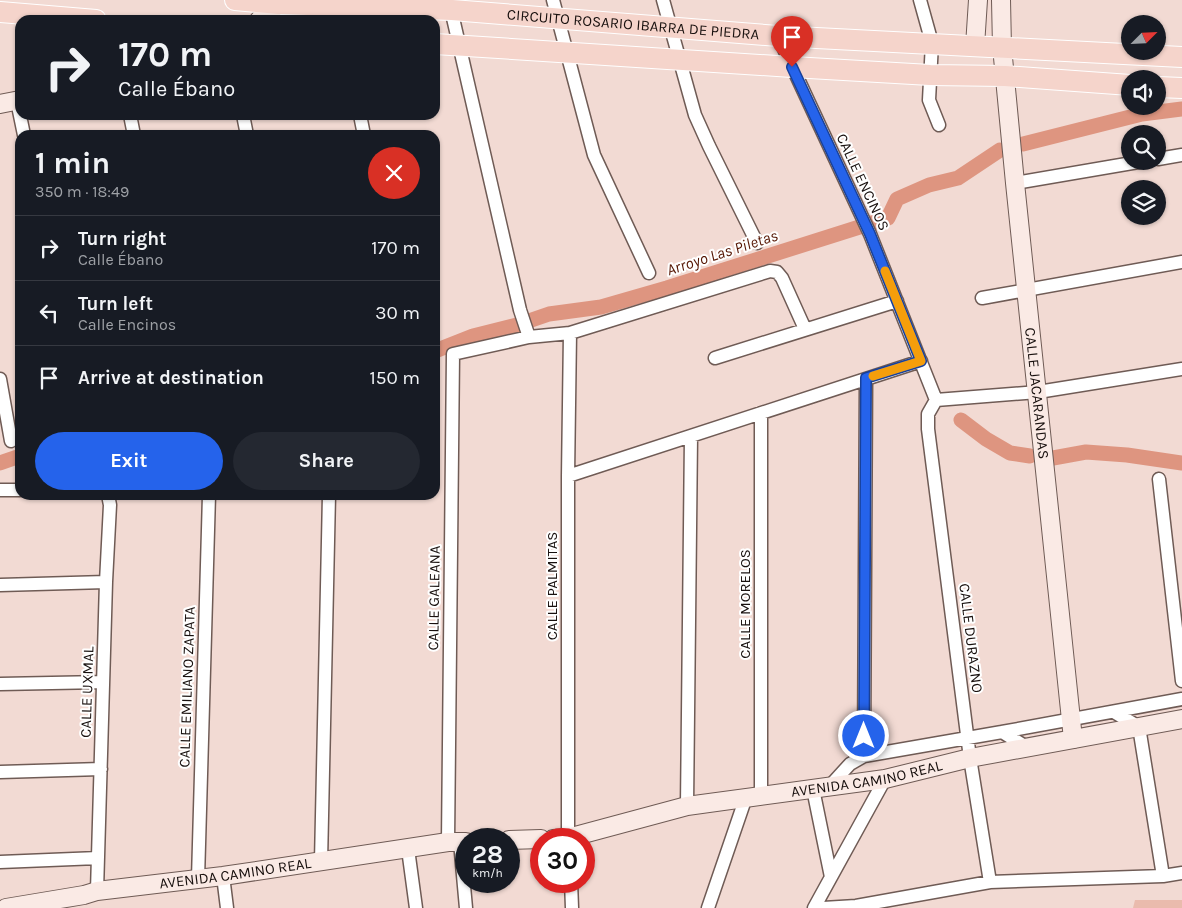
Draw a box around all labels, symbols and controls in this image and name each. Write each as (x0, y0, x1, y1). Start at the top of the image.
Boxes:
street label: CIRCUITO ROSARIO IBARRA DE PIEDRA (506, 5, 760, 44)
north arrow (1121, 15, 1166, 60)
map controls (1121, 15, 1166, 225)
pin (771, 16, 813, 67)
icon: arrive (778, 23, 806, 51)
text: 170 m (118, 34, 212, 75)
icon: right (35, 35, 100, 100)
button: sound (1121, 70, 1166, 115)
text: Calle Ébano (118, 76, 235, 102)
button: search (1121, 125, 1166, 170)
street label: CALLE ENCINOS (833, 131, 893, 233)
text: 1 min (35, 145, 110, 181)
button: close (368, 147, 420, 199)
button: layers (1121, 180, 1166, 225)
text: 350 m · 18:49 (35, 182, 129, 201)
water label: Arroyo Las Piletas (664, 225, 781, 279)
text: Turn right (78, 228, 167, 250)
icon: right (35, 234, 63, 262)
text: 170 m (371, 237, 420, 259)
text: Calle Ébano (78, 250, 163, 269)
text: Turn left (78, 293, 153, 315)
icon: left (35, 299, 63, 327)
text: 30 m (375, 302, 420, 324)
text: Calle Encinos (78, 315, 176, 334)
street label: CALLE JACARANDAS (1021, 327, 1053, 460)
icon: arrive (35, 364, 63, 392)
text: Arrive at destination (78, 367, 264, 389)
text: 150 m (369, 367, 420, 389)
button: Exit (35, 432, 223, 490)
button: Share (233, 432, 420, 490)
street label: CALLE PALMITAS (543, 532, 561, 640)
street label: CALLE GALEANA (424, 545, 444, 651)
street label: CALLE MORELOS (736, 549, 754, 659)
street label: CALLE DURAZNO (955, 582, 987, 694)
street label: CALLE EMILIANO ZAPATA (175, 606, 199, 768)
street label: CALLE UXMAL (76, 646, 98, 738)
position arrow (837, 709, 889, 761)
street label: AVENIDA CAMINO REAL (790, 756, 944, 801)
speed limit sign: 30 (530, 828, 595, 893)
text: 28 (472, 840, 503, 869)
street label: AVENIDA CAMINO REAL (158, 854, 312, 893)
text: km/h (472, 866, 503, 880)

